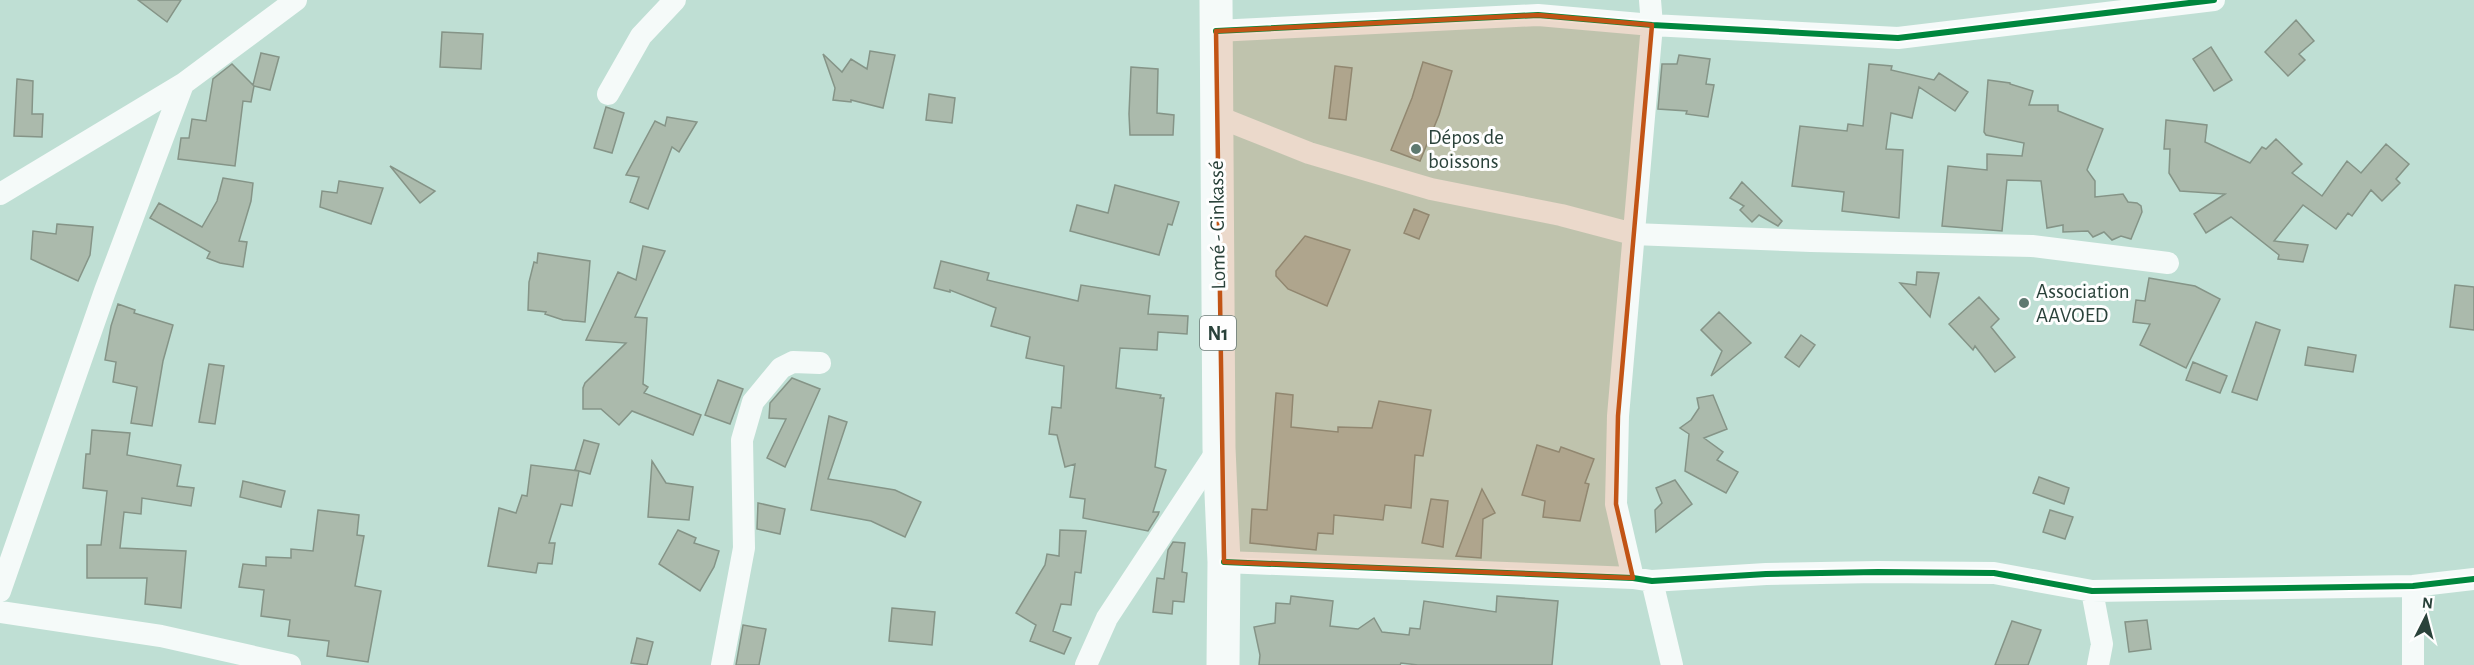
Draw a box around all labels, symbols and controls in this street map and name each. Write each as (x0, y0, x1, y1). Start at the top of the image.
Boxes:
place label: Dépos de boissons (1428, 127, 1504, 172)
marker: Dépos de boissons (1409, 142, 1423, 156)
street label: Lomé - Cinkassé (1206, 160, 1229, 290)
place label: Association AAVOED (2036, 281, 2130, 326)
marker: Association AAVOED (2017, 296, 2031, 310)
road number: N1 (1200, 316, 1236, 350)
north arrow (2396, 587, 2456, 647)
text: N (2421, 595, 2434, 612)

